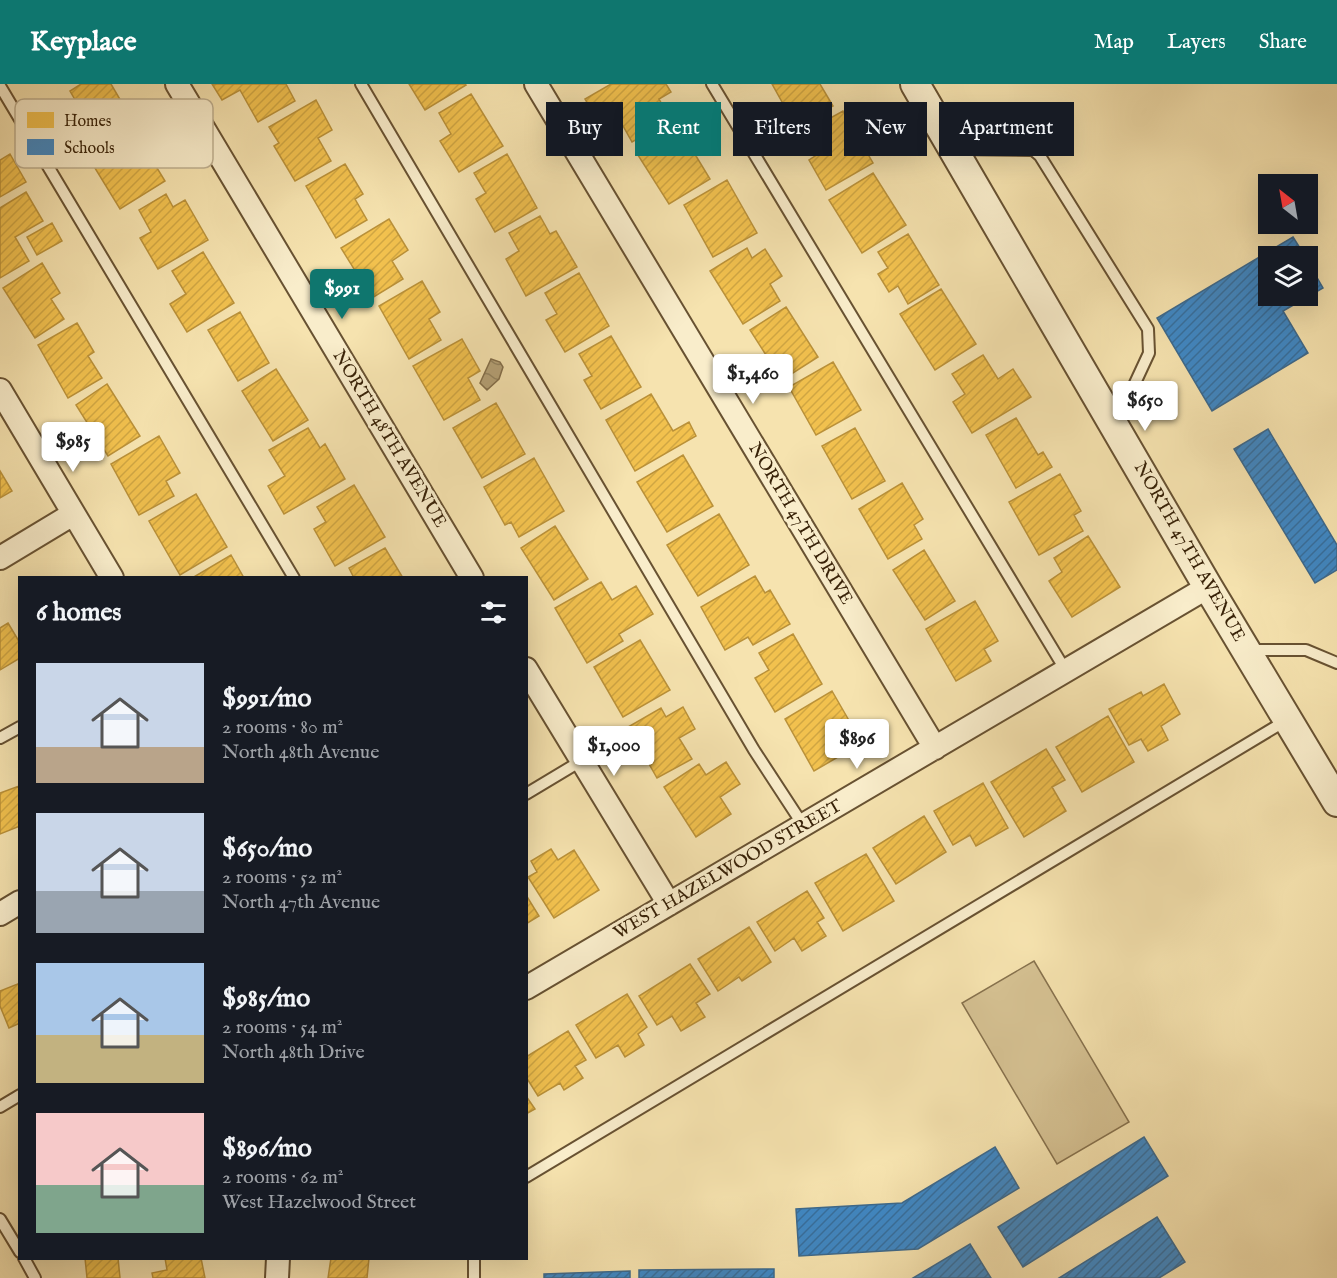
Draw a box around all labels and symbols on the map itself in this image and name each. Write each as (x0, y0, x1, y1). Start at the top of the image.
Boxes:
legend (15, 99, 213, 168)
text: Homes (64, 112, 112, 132)
text: Schools (64, 139, 115, 159)
north arrow (1258, 174, 1318, 234)
pin: $991 (306, 269, 378, 320)
street label: NORTH 48TH AVENUE (327, 346, 451, 532)
pin: $1,460 (704, 354, 802, 405)
pin: $650 (1109, 381, 1181, 432)
pin: $985 (37, 422, 109, 473)
street label: NORTH 47TH DRIVE (743, 439, 857, 609)
street label: NORTH 47TH AVENUE (1128, 458, 1250, 646)
pin: $896 (821, 719, 893, 770)
pin: $1,000 (565, 726, 663, 777)
street label: WEST HAZELWOOD STREET (610, 795, 846, 945)

